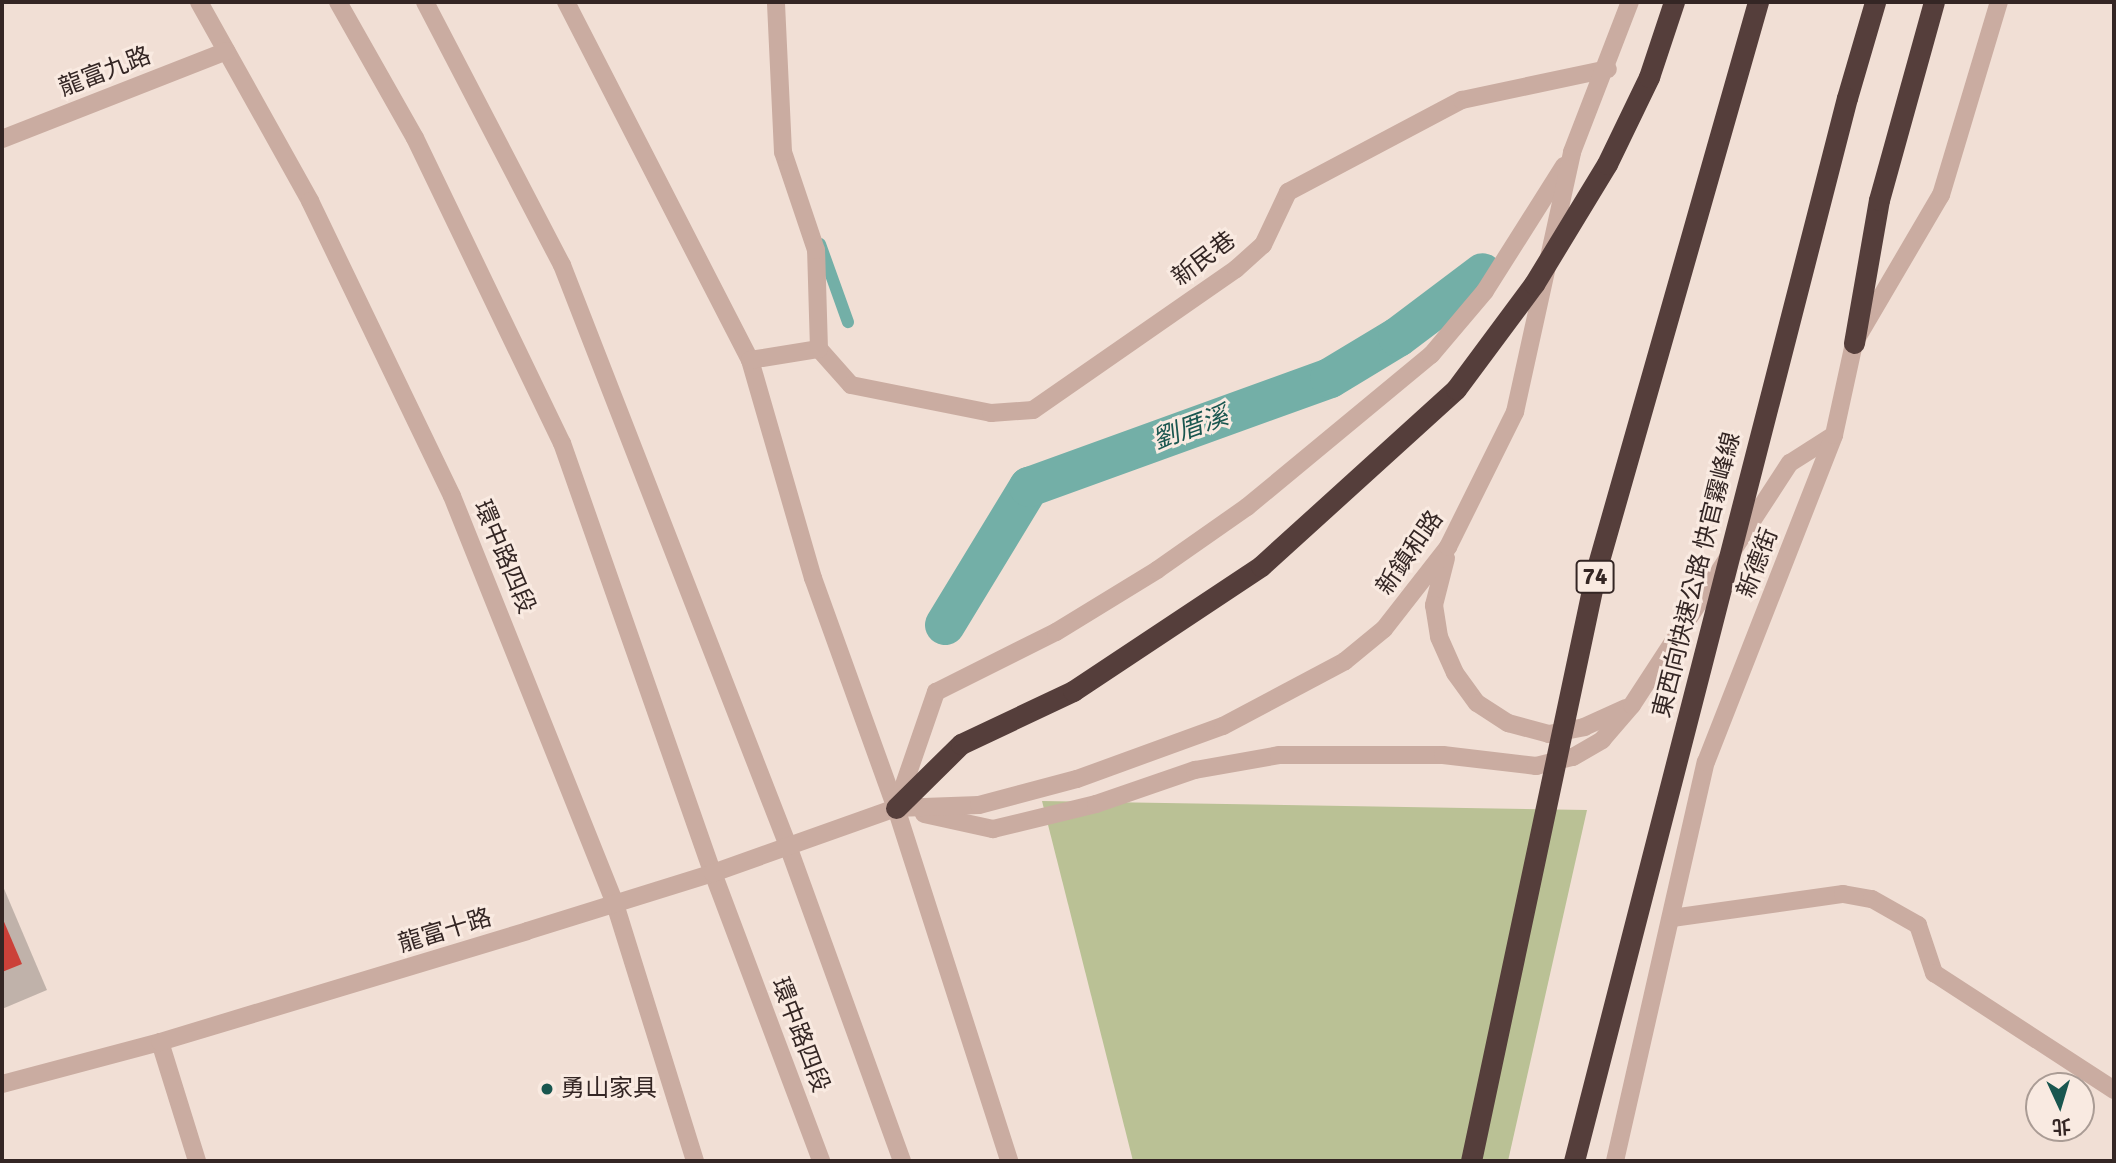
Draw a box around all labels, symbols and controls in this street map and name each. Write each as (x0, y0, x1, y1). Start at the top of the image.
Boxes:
street label: 龍富九路 (55, 41, 155, 103)
street label: 新民巷 (1167, 226, 1241, 292)
water label: 劉厝溪 (1149, 401, 1233, 457)
street label: 東西向快速公路 快官霧峰線 (1648, 429, 1746, 721)
street label: 環中路四段 (467, 496, 541, 618)
street label: 新鎮和路 (1371, 505, 1449, 601)
street label: 新德街 (1732, 524, 1784, 602)
road number: 74 (1574, 558, 1616, 596)
street label: 龍富十路 (395, 903, 495, 959)
street label: 環中路四段 (765, 974, 835, 1096)
north arrow (2025, 1072, 2095, 1142)
place label: 勇山家具 (561, 1075, 657, 1103)
marker: 勇山家具 (539, 1081, 555, 1097)
text: 北 (2051, 1113, 2072, 1139)

